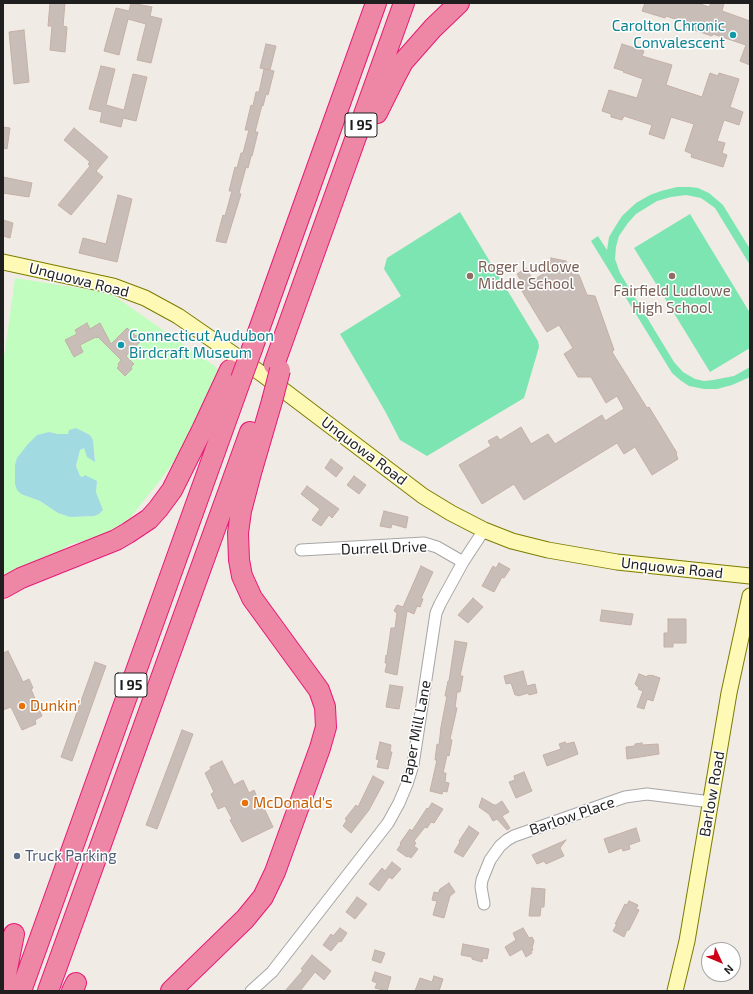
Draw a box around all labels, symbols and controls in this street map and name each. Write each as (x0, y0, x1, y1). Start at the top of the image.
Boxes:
place label: Carolton Chronic Convalescent (612, 17, 725, 52)
marker: Carolton Chronic Convalescent (728, 30, 738, 40)
road number: I 95 (345, 113, 377, 137)
place label: Roger Ludlowe Middle School (478, 258, 580, 293)
street label: Unquowa Road (27, 259, 131, 301)
marker: Roger Ludlowe Middle School (465, 271, 475, 281)
marker: Fairfield Ludlowe High School (667, 271, 677, 281)
place label: Fairfield Ludlowe High School (613, 282, 731, 317)
place label: Connecticut Audubon Birdcraft Museum (129, 327, 274, 362)
marker: Connecticut Audubon Birdcraft Museum (116, 340, 126, 350)
street label: Unquowa Road (318, 413, 410, 489)
street label: Durrell Drive (341, 538, 427, 558)
street label: Unquowa Road (620, 554, 724, 582)
road number: I 95 (115, 673, 147, 697)
street label: Paper Mill Lane (397, 679, 435, 785)
place label: Dunkin' (30, 697, 80, 715)
marker: Dunkin' (17, 701, 27, 711)
street label: Barlow Road (696, 750, 728, 838)
street label: Barlow Place (527, 793, 617, 839)
place label: McDonald's (253, 794, 333, 812)
marker: McDonald's (240, 798, 250, 808)
place label: Truck Parking (25, 847, 117, 865)
marker: Truck Parking (12, 851, 22, 861)
north arrow (701, 942, 741, 982)
text: N (722, 963, 737, 977)

